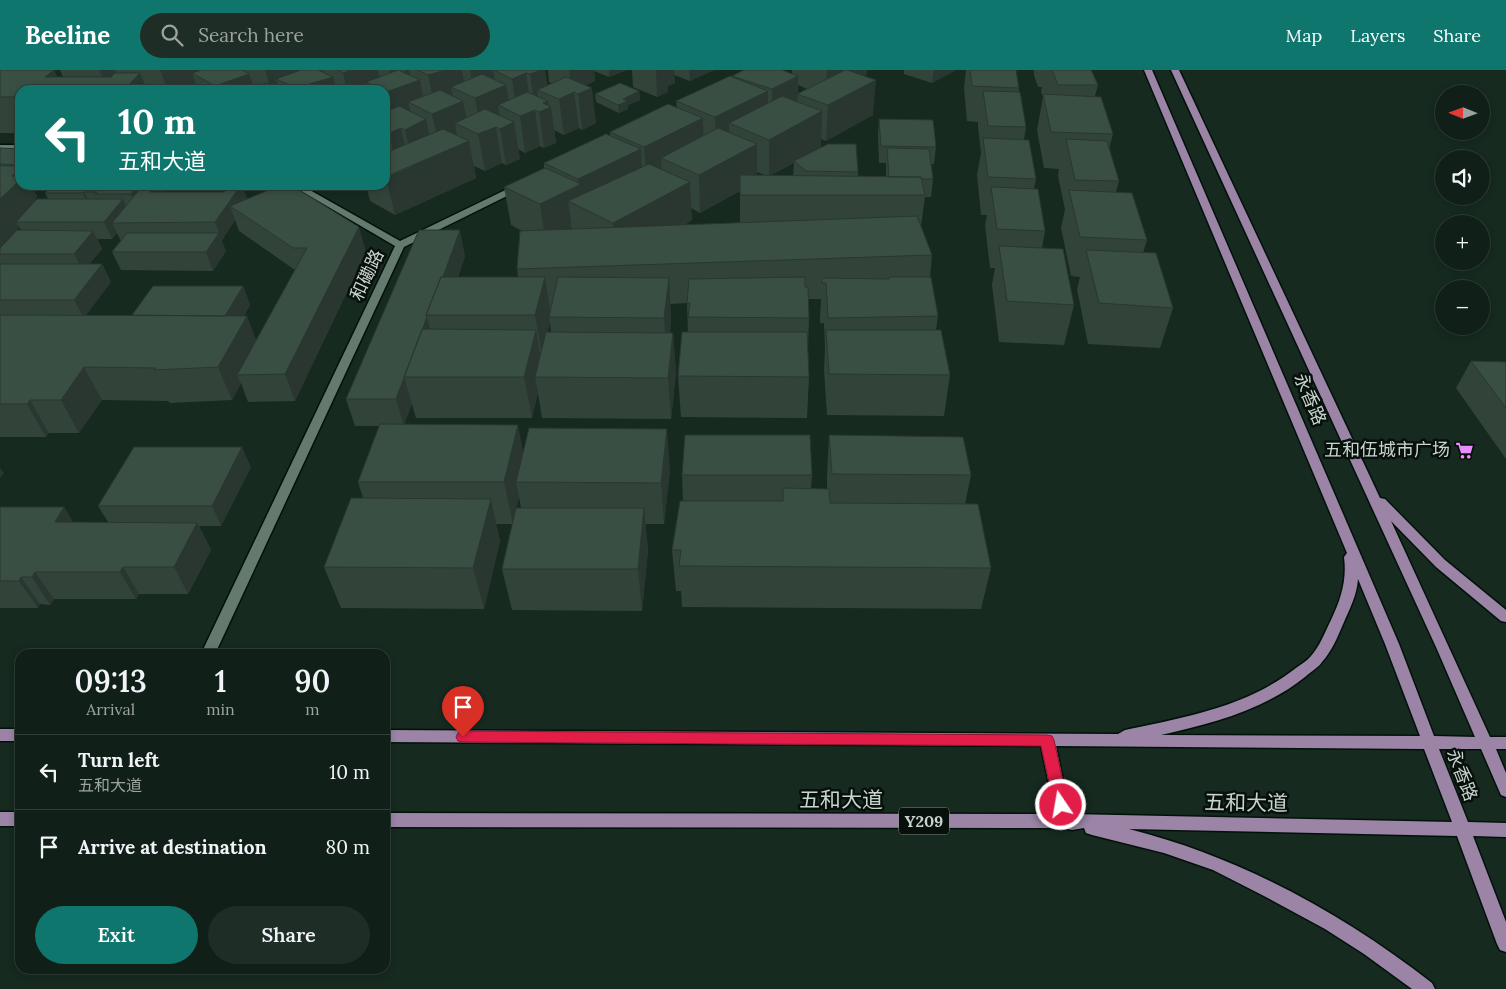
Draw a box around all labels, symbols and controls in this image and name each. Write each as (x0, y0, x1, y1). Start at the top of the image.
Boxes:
search box (140, 13, 490, 58)
text: Beeline (25, 20, 110, 51)
icon: search (158, 21, 186, 49)
text: Search here (198, 23, 304, 47)
text: Map (1286, 24, 1322, 47)
text: Layers (1350, 24, 1405, 47)
text: Share (1433, 24, 1481, 47)
north arrow (1435, 85, 1490, 140)
map controls (1435, 85, 1490, 335)
text: 10 m (118, 99, 196, 144)
icon: left (35, 105, 100, 170)
text: 五和大道 (118, 147, 206, 175)
button: sound (1435, 150, 1490, 205)
button: + (1435, 215, 1490, 270)
street label: 和磡路 (345, 245, 388, 304)
button: − (1435, 280, 1490, 335)
street label: 永香路 (1289, 369, 1332, 428)
place label: 五和伍城市广场 (1324, 438, 1450, 461)
supermarket icon: 五和伍城市广场 (1454, 440, 1474, 460)
text: 09:13 (74, 662, 147, 700)
text: 1 (215, 662, 226, 700)
text: 90 (294, 662, 331, 700)
pin (442, 686, 484, 737)
icon: arrive (449, 693, 477, 721)
text: Arrival (86, 699, 135, 719)
text: min (206, 699, 235, 719)
text: m (305, 699, 320, 719)
street label: 永香路 (1442, 745, 1483, 804)
text: Turn left (78, 748, 159, 772)
icon: left (35, 758, 63, 786)
text: 10 m (329, 760, 370, 784)
text: 五和大道 (78, 775, 142, 795)
position arrow (1034, 778, 1086, 830)
street label: 五和大道 (799, 786, 883, 813)
street label: 五和大道 (1204, 788, 1288, 817)
road number: Y209 (899, 808, 949, 834)
icon: arrive (35, 833, 63, 861)
text: Arrive at destination (78, 835, 267, 859)
text: 80 m (326, 835, 370, 859)
button: Exit (35, 906, 198, 964)
button: Share (208, 906, 370, 964)

